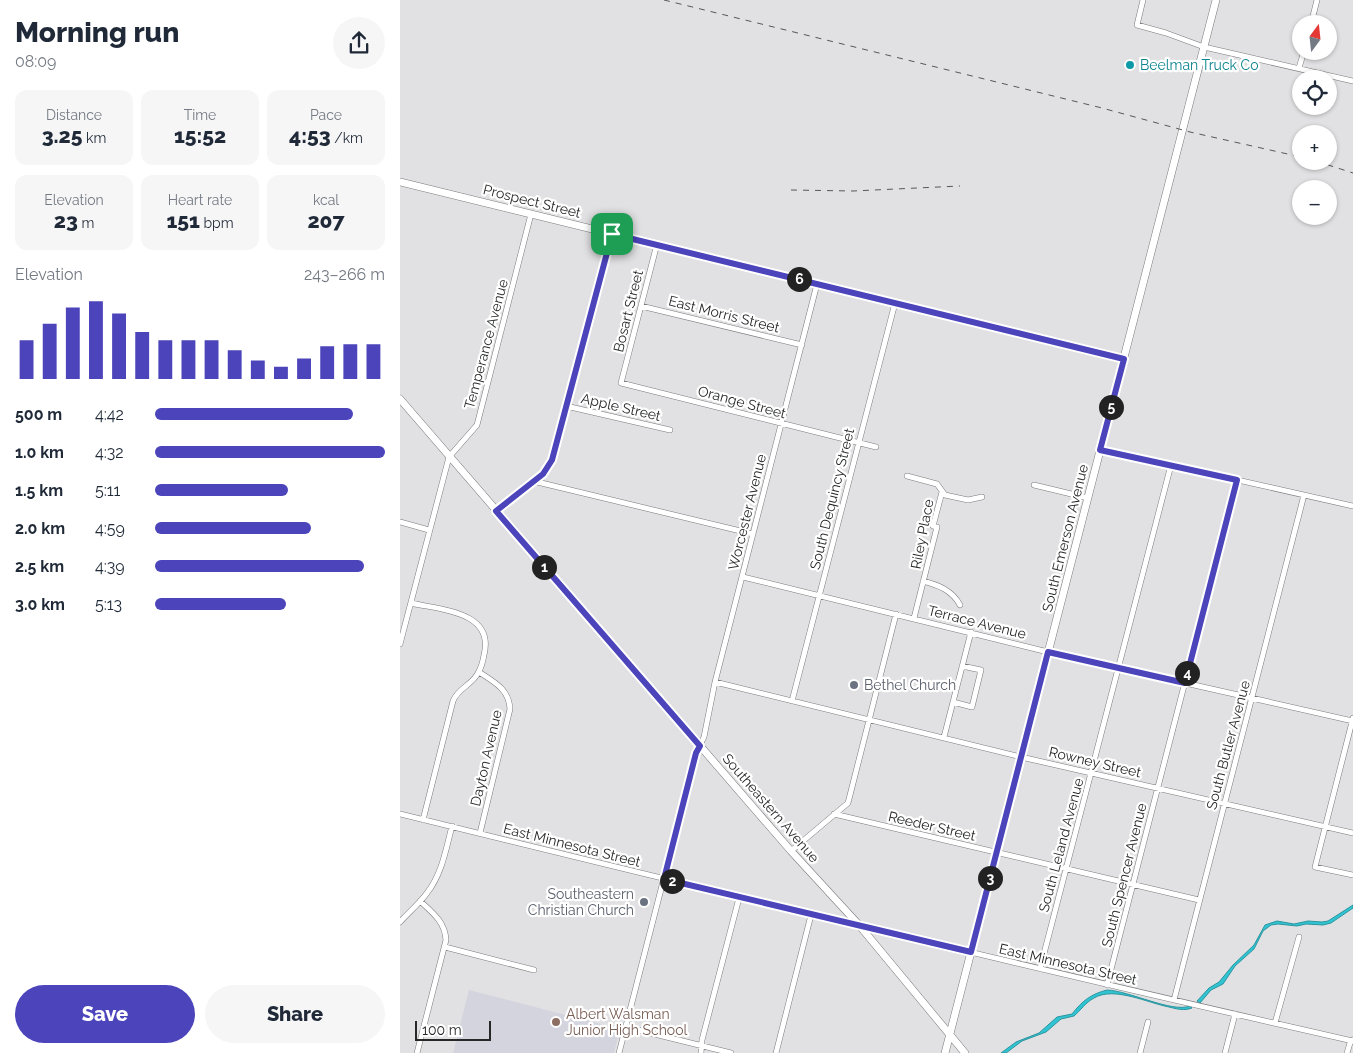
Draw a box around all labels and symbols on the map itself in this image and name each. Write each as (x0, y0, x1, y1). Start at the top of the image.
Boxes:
north arrow (1292, 15, 1338, 60)
place label: Beelman Truck Co (1140, 57, 1259, 73)
marker: Beelman Truck Co (1124, 59, 1136, 71)
street label: Prospect Street (481, 181, 583, 221)
pin (591, 213, 633, 255)
pin: 6 (786, 266, 812, 292)
street label: Bosart Street (610, 268, 646, 354)
street label: Temperance Avenue (461, 277, 511, 411)
street label: East Morris Street (667, 292, 781, 336)
street label: Orange Street (696, 383, 788, 422)
street label: Apple Street (580, 390, 663, 424)
pin: 5 (1098, 394, 1124, 420)
street label: South Dequincy Street (807, 426, 857, 571)
street label: Worcester Avenue (725, 452, 769, 572)
street label: South Emerson Avenue (1039, 463, 1091, 613)
street label: Riley Place (907, 498, 937, 570)
pin: 1 (532, 554, 556, 580)
street label: Terrace Avenue (926, 602, 1028, 642)
pin: 4 (1174, 660, 1200, 686)
place label: Bethel Church (864, 677, 956, 693)
marker: Bethel Church (848, 679, 860, 691)
street label: South Butler Avenue (1203, 679, 1253, 811)
street label: Dayton Avenue (467, 708, 505, 808)
street label: Rowney Street (1047, 744, 1143, 780)
street label: Southeastern Avenue (719, 750, 823, 866)
street label: South Leland Avenue (1035, 776, 1087, 914)
street label: South Spencer Avenue (1098, 801, 1150, 949)
street label: Reeder Street (887, 808, 978, 844)
street label: East Minnesota Street (502, 820, 642, 870)
pin: 3 (978, 866, 1002, 890)
pin: 2 (660, 868, 684, 894)
place label: Southeastern Christian Church (528, 886, 634, 918)
marker: Southeastern Christian Church (638, 896, 650, 908)
street label: East Minnesota Street (998, 940, 1139, 988)
place label: Albert Walsman Junior High School (566, 1006, 687, 1038)
marker: Albert Walsman Junior High School (550, 1016, 562, 1028)
scale bar (415, 1018, 491, 1041)

